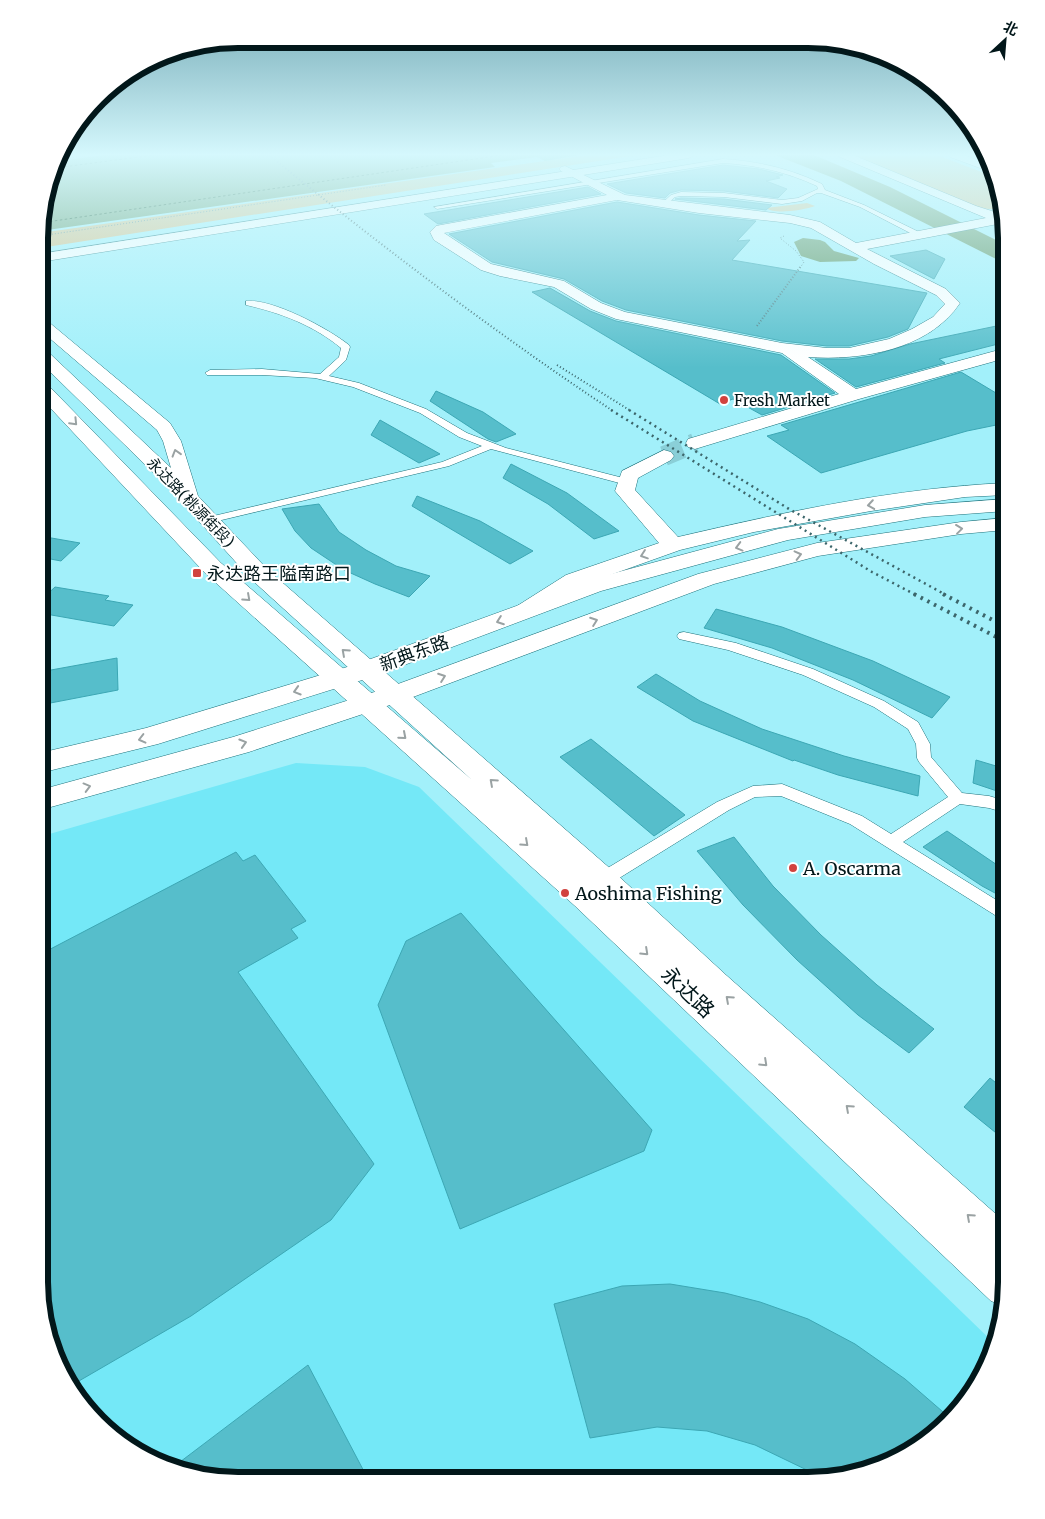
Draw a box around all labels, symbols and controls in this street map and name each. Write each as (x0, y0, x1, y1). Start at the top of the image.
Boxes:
north arrow (980, 15, 1030, 65)
text: 北 (1000, 17, 1021, 39)
place label: Fresh Market (734, 391, 830, 410)
marker: Fresh Market (718, 394, 730, 406)
one-way arrow (68, 417, 77, 426)
one-way arrow (171, 449, 181, 457)
street label: 永达路(桃源街段) (143, 453, 239, 551)
one-way arrow (867, 499, 875, 510)
one-way arrow (955, 524, 963, 535)
one-way arrow (734, 541, 743, 552)
one-way arrow (641, 549, 649, 559)
one-way arrow (794, 550, 803, 561)
place label: 永达路王隘南路口 (207, 562, 351, 585)
marker: 永达路王隘南路口 (191, 567, 203, 579)
one-way arrow (241, 592, 250, 601)
one-way arrow (496, 615, 505, 625)
one-way arrow (589, 617, 598, 627)
street label: 新典东路 (376, 630, 452, 676)
one-way arrow (342, 649, 351, 658)
one-way arrow (437, 673, 445, 683)
one-way arrow (293, 686, 302, 696)
one-way arrow (397, 730, 406, 739)
one-way arrow (138, 733, 146, 743)
one-way arrow (238, 739, 247, 749)
one-way arrow (490, 779, 499, 788)
one-way arrow (82, 782, 91, 793)
one-way arrow (519, 837, 528, 846)
place label: A. Oscarma (802, 857, 901, 880)
marker: A. Oscarma (787, 862, 799, 874)
place label: Aoshima Fishing (574, 882, 722, 905)
marker: Aoshima Fishing (559, 887, 571, 899)
one-way arrow (640, 946, 649, 955)
street label: 永达路 (656, 961, 720, 1023)
one-way arrow (725, 996, 734, 1005)
one-way arrow (759, 1057, 768, 1066)
one-way arrow (846, 1105, 855, 1114)
one-way arrow (966, 1214, 975, 1223)

